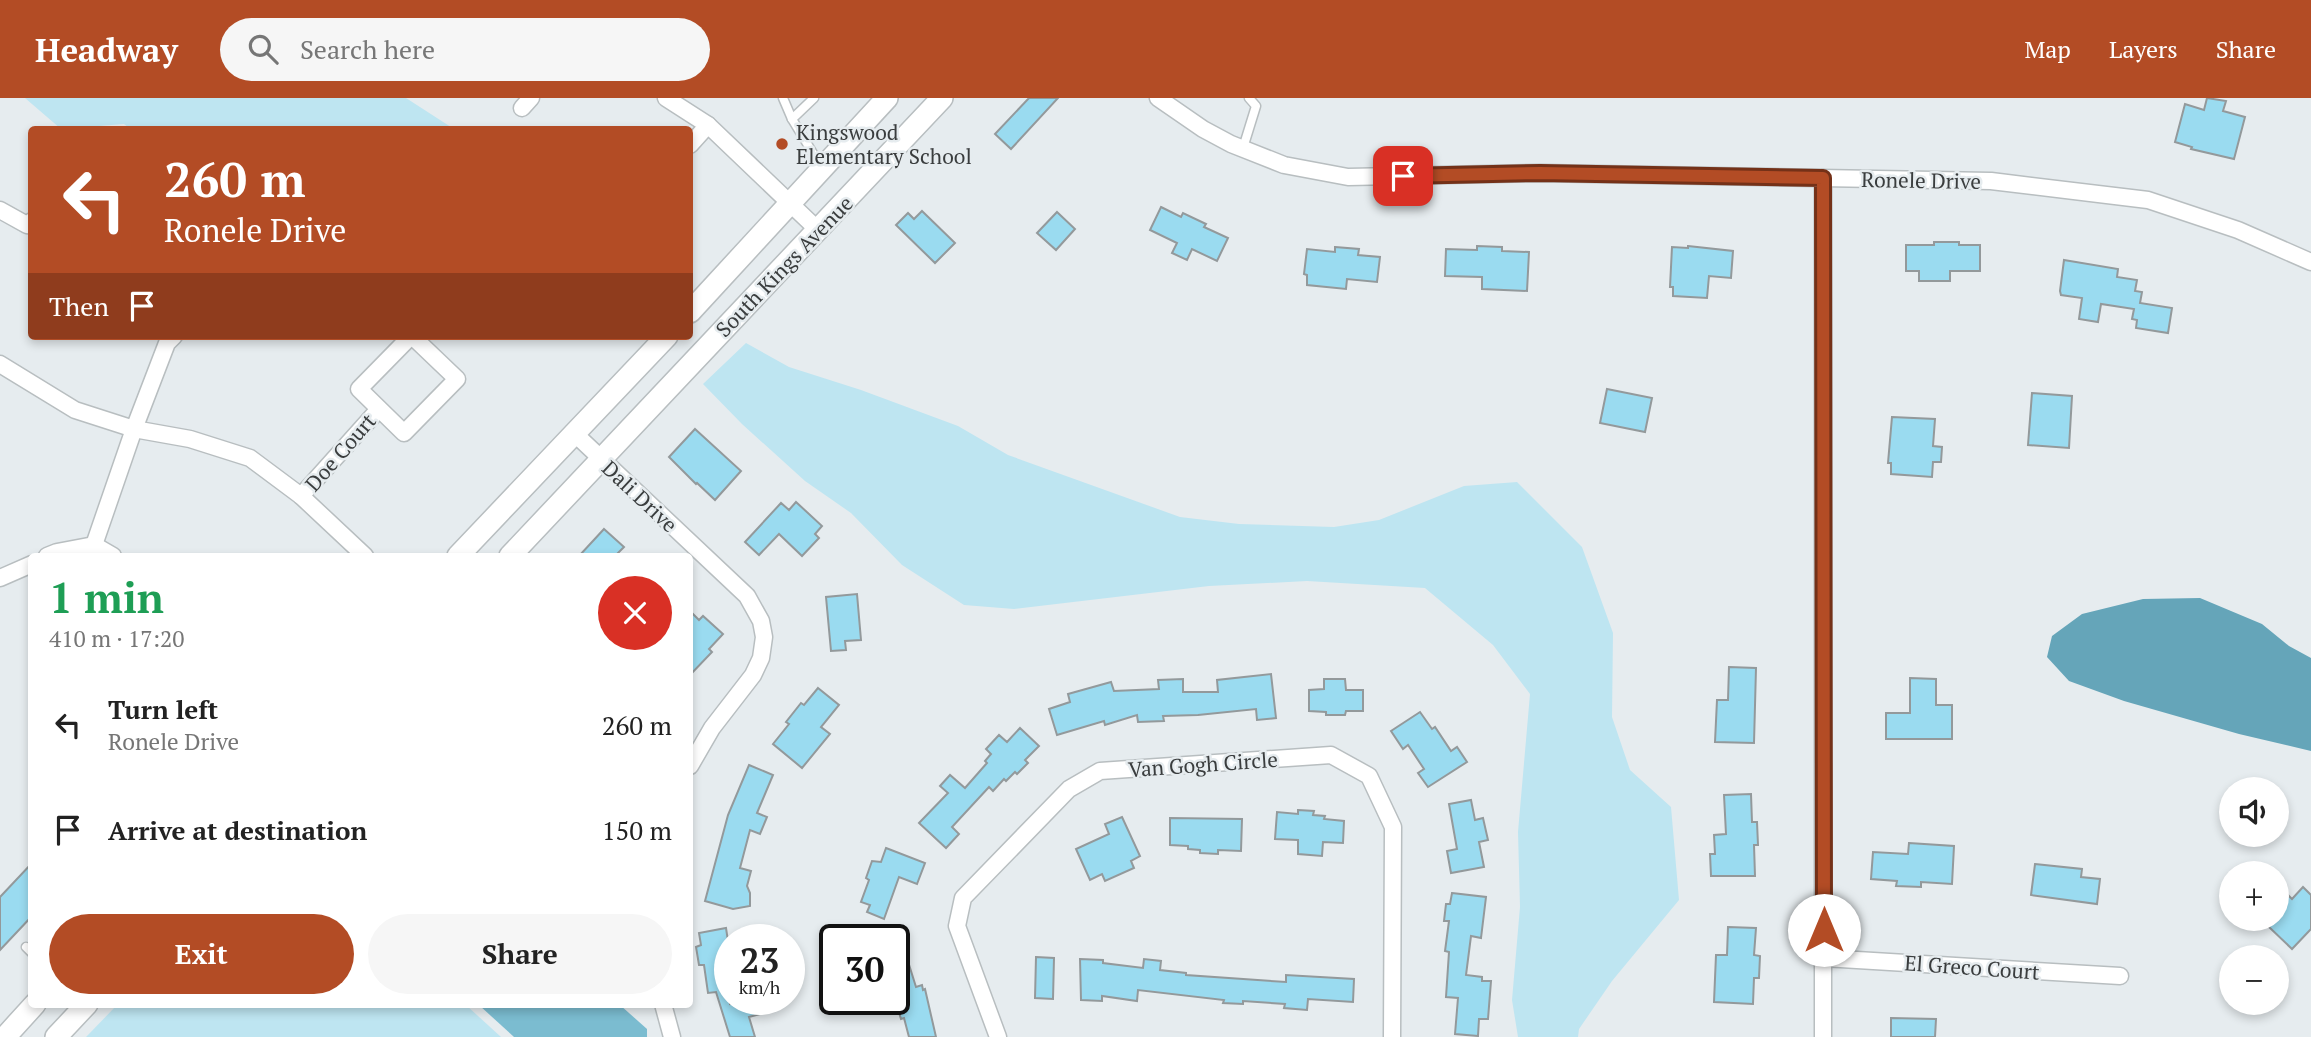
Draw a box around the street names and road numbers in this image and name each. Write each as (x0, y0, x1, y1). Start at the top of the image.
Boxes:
street label: Ronele Drive (1861, 165, 1981, 195)
street label: South Kings Avenue (709, 189, 859, 343)
street label: Doe Court (298, 407, 382, 497)
street label: Dali Drive (596, 454, 684, 538)
street label: Van Gogh Circle (1127, 745, 1279, 783)
street label: El Greco Court (1903, 948, 2041, 986)

